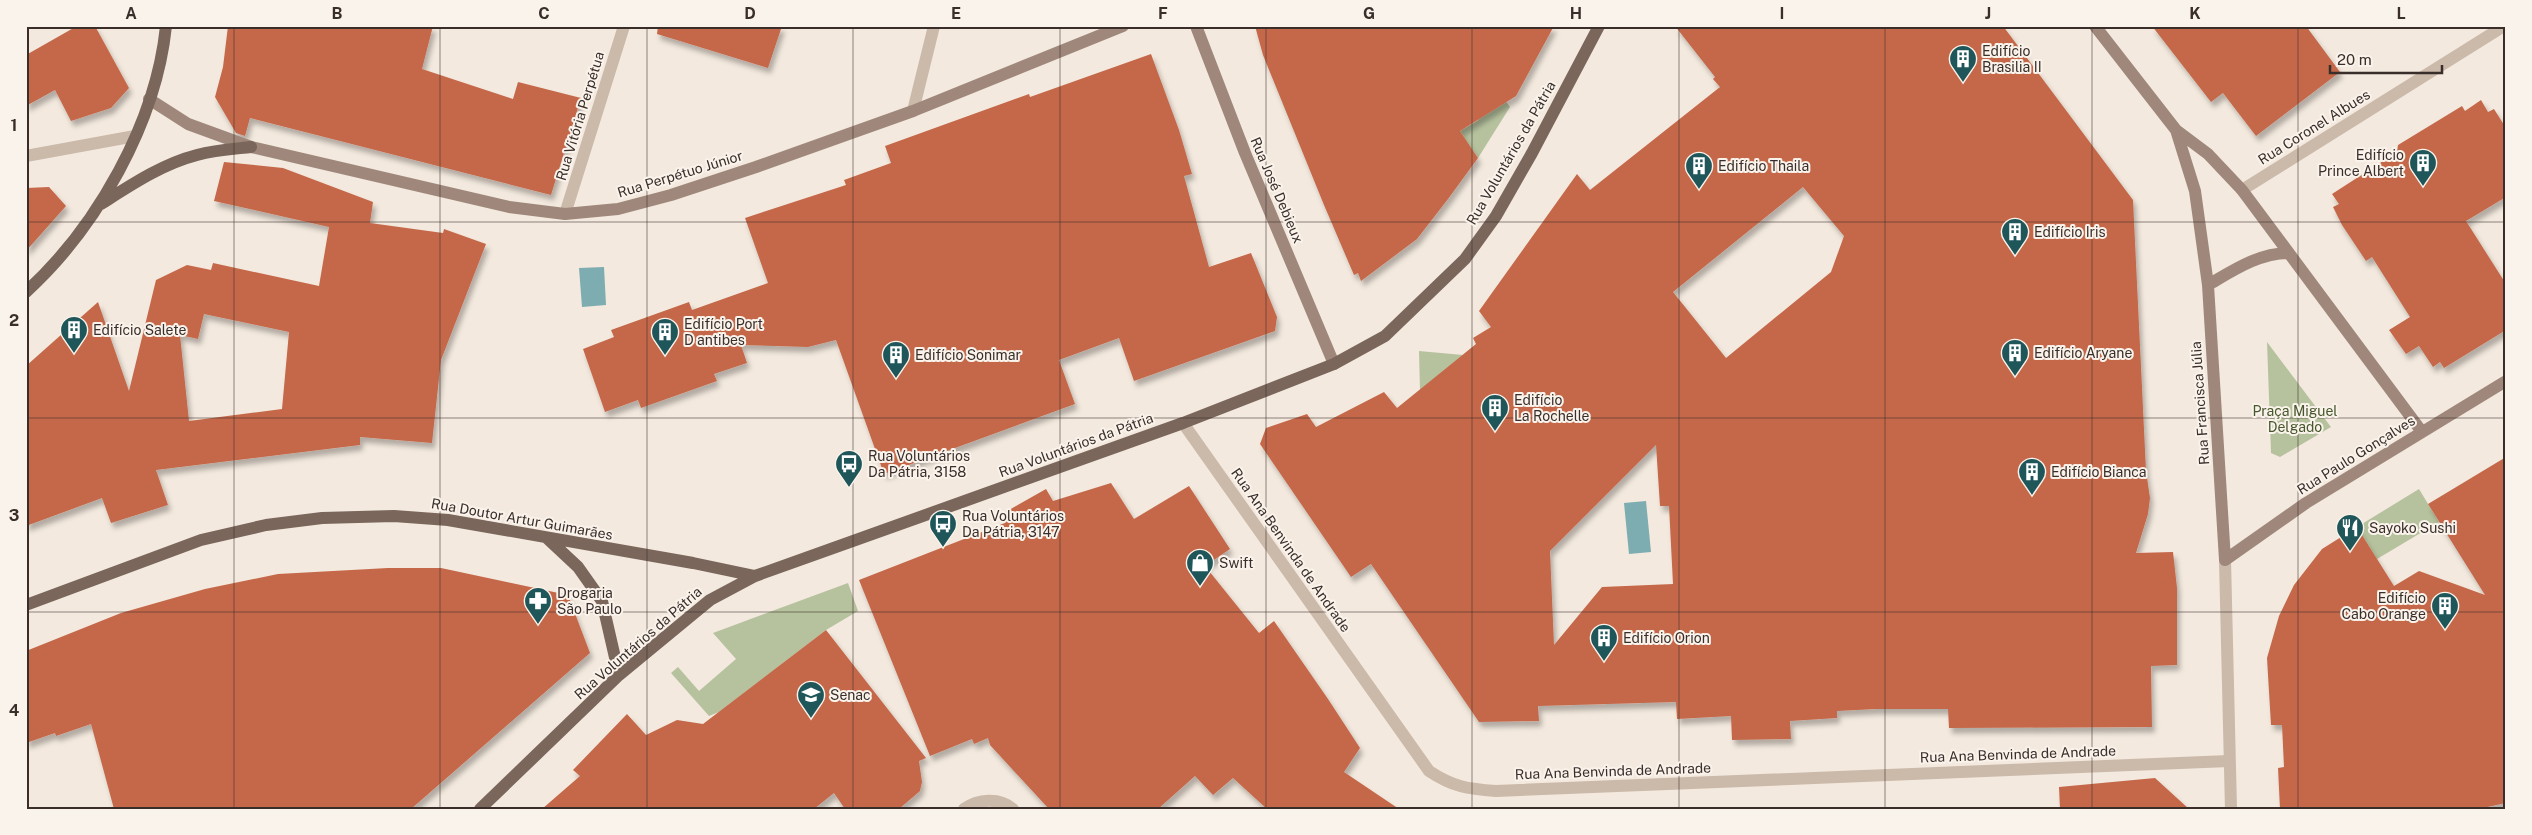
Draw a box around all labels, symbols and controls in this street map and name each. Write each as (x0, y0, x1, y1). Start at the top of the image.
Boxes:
text: A (125, 4, 137, 23)
text: B (332, 4, 343, 23)
text: C (538, 4, 550, 23)
text: D (744, 4, 756, 23)
text: E (951, 4, 961, 23)
text: F (1158, 4, 1168, 23)
text: G (1363, 4, 1375, 23)
text: H (1570, 4, 1582, 23)
text: I (1780, 4, 1784, 23)
text: J (1985, 4, 1991, 23)
text: K (2189, 4, 2201, 23)
text: L (2396, 4, 2406, 23)
scale bar (2330, 42, 2442, 74)
place label: Edifício Brasilia II (1982, 43, 2042, 75)
building icon: Edifício Brasilia II (1948, 44, 1978, 83)
street label: Rua Vitória Perpétua (553, 50, 607, 182)
text: 20 m (2337, 51, 2372, 68)
street label: Rua Voluntários da Pátria (1463, 78, 1559, 228)
street label: Rua Coronel Albues (2255, 86, 2373, 168)
text: 1 (11, 116, 17, 135)
street label: Rua José Debieux (1247, 135, 1307, 246)
street label: Rua Perpétuo Júnior (615, 147, 745, 201)
place label: Edifício Prince Albert (2318, 147, 2404, 179)
building icon: Edifício Prince Albert (2408, 148, 2438, 187)
building icon: Edifício Thaila (1684, 151, 1714, 190)
place label: Edifício Thaila (1718, 158, 1809, 174)
building icon: Edifício Iris (2000, 217, 2030, 256)
place label: Edifício Iris (2034, 224, 2106, 240)
text: 2 (9, 311, 19, 330)
building icon: Edifício Salete (59, 315, 89, 354)
place label: Edifício Port D antibes (684, 316, 763, 348)
building icon: Edifício Port D antibes (650, 317, 680, 356)
place label: Edifício Salete (93, 322, 186, 338)
building icon: Edifício Aryane (2000, 338, 2030, 377)
building icon: Edifício Sonimar (881, 340, 911, 379)
street label: Rua Francisca Júlia (2188, 341, 2212, 465)
place label: Edifício Aryane (2034, 345, 2132, 361)
place label: Edifício Sonimar (915, 347, 1021, 363)
place label: Edifício La Rochelle (1514, 392, 1590, 424)
building icon: Edifício La Rochelle (1480, 393, 1510, 432)
park label: Praça Miguel Delgado (2252, 403, 2338, 435)
street label: Rua Voluntários da Pátria (997, 410, 1155, 480)
street label: Rua Paulo Gonçalves (2294, 412, 2418, 498)
place label: Rua Voluntários Da Pátria, 3158 (868, 448, 970, 480)
bus stop icon: Rua Voluntários Da Pátria, 3158 (834, 449, 864, 488)
building icon: Edifício Bianca (2017, 457, 2047, 496)
place label: Edifício Bianca (2051, 464, 2147, 480)
street label: Rua Ana Benvinda de Andrade (1228, 465, 1354, 635)
street label: Rua Doutor Artur Guimarães (430, 495, 614, 543)
text: 3 (9, 506, 19, 525)
place label: Rua Voluntários Da Pátria, 3147 (962, 508, 1064, 540)
bus stop icon: Rua Voluntários Da Pátria, 3147 (928, 509, 958, 548)
restaurant icon: Sayoko Sushi (2335, 513, 2365, 552)
place label: Sayoko Sushi (2369, 520, 2456, 536)
shop icon: Swift (1185, 548, 1215, 587)
place label: Swift (1219, 555, 1253, 571)
street label: Rua Voluntários da Pátria (571, 583, 705, 703)
place label: Drogaria São Paulo (557, 585, 622, 617)
pharmacy icon: Drogaria São Paulo (523, 586, 553, 625)
place label: Edifício Cabo Orange (2342, 590, 2426, 622)
building icon: Edifício Cabo Orange (2430, 591, 2460, 630)
building icon: Edifício Orion (1589, 623, 1619, 662)
place label: Edifício Orion (1623, 630, 1710, 646)
school or university icon: Senac (796, 680, 826, 719)
place label: Senac (830, 687, 871, 703)
text: 4 (9, 701, 20, 720)
street label: Rua Ana Benvinda de Andrade (1920, 743, 2116, 765)
street label: Rua Ana Benvinda de Andrade (1515, 760, 1711, 782)

